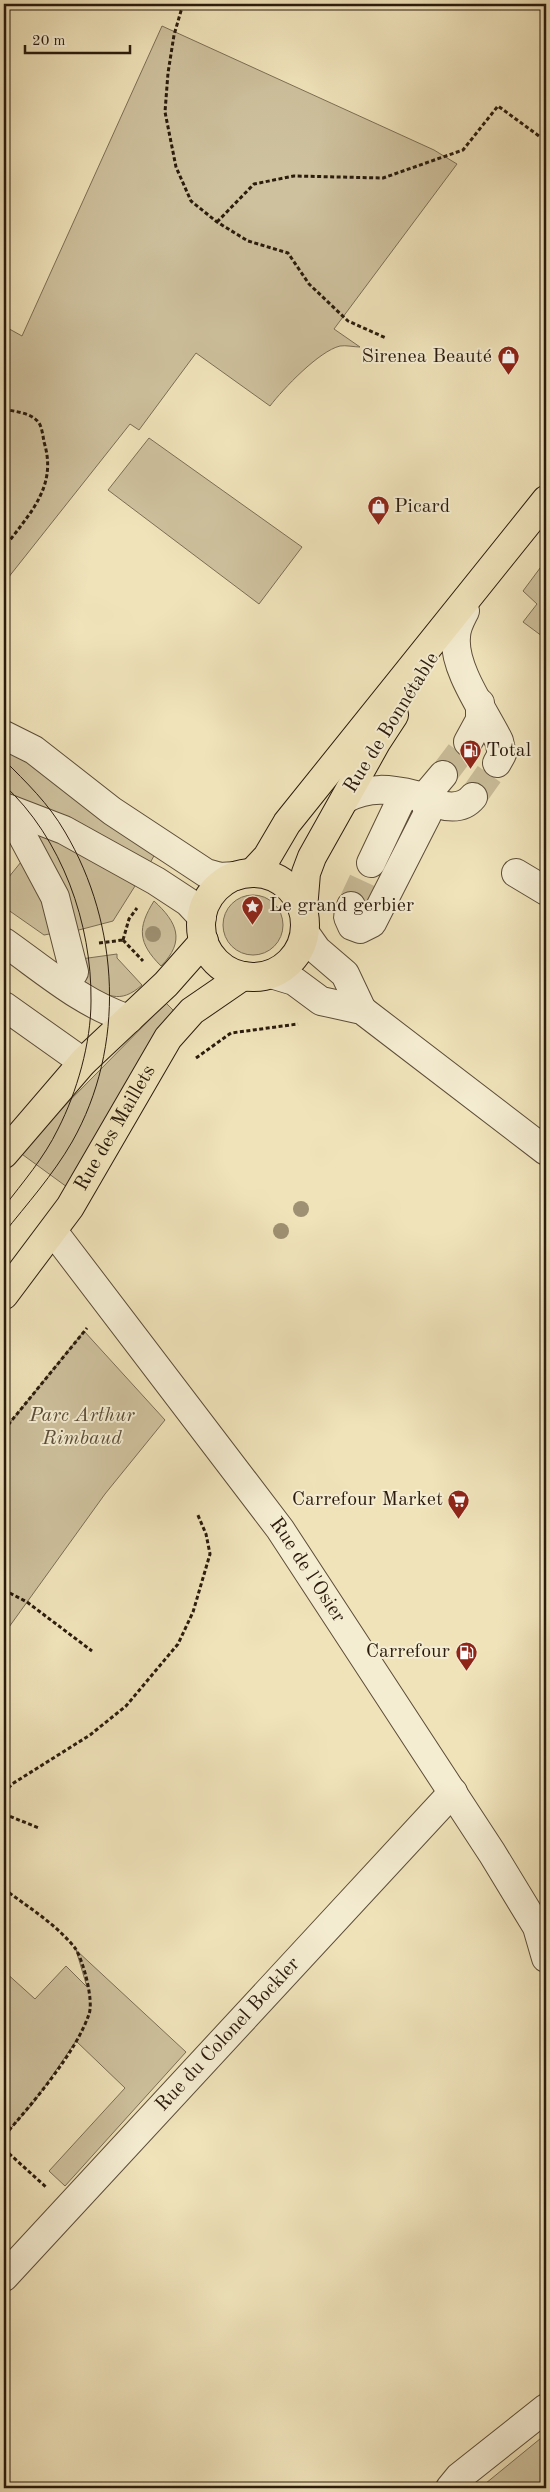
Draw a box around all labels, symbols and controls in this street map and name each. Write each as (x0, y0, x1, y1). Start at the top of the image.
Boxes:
scale bar (25, 22, 130, 54)
text: 20 m (32, 34, 66, 49)
shop icon: Sirenea Beauté (496, 345, 520, 376)
place label: Sirenea Beauté (362, 347, 492, 367)
shop icon: Picard (366, 495, 390, 526)
place label: Picard (394, 497, 450, 517)
street label: Rue de Bonnétable (341, 649, 443, 797)
fuel station icon: Total (458, 739, 482, 770)
place label: Total (486, 741, 531, 761)
place icon: Le grand gerbier (241, 894, 265, 925)
place label: Le grand gerbier (269, 896, 414, 916)
street label: Rue des Maillets (71, 1062, 160, 1195)
park label: Parc Arthur Rimbaud (28, 1406, 135, 1449)
supermarket icon: Carrefour Market (447, 1488, 471, 1519)
place label: Carrefour Market (292, 1490, 443, 1510)
street label: Rue de l'Osier (265, 1514, 348, 1626)
fuel station icon: Carrefour (454, 1640, 478, 1671)
place label: Carrefour (366, 1642, 450, 1662)
street label: Rue du Colonel Bockler (152, 1954, 304, 2116)

